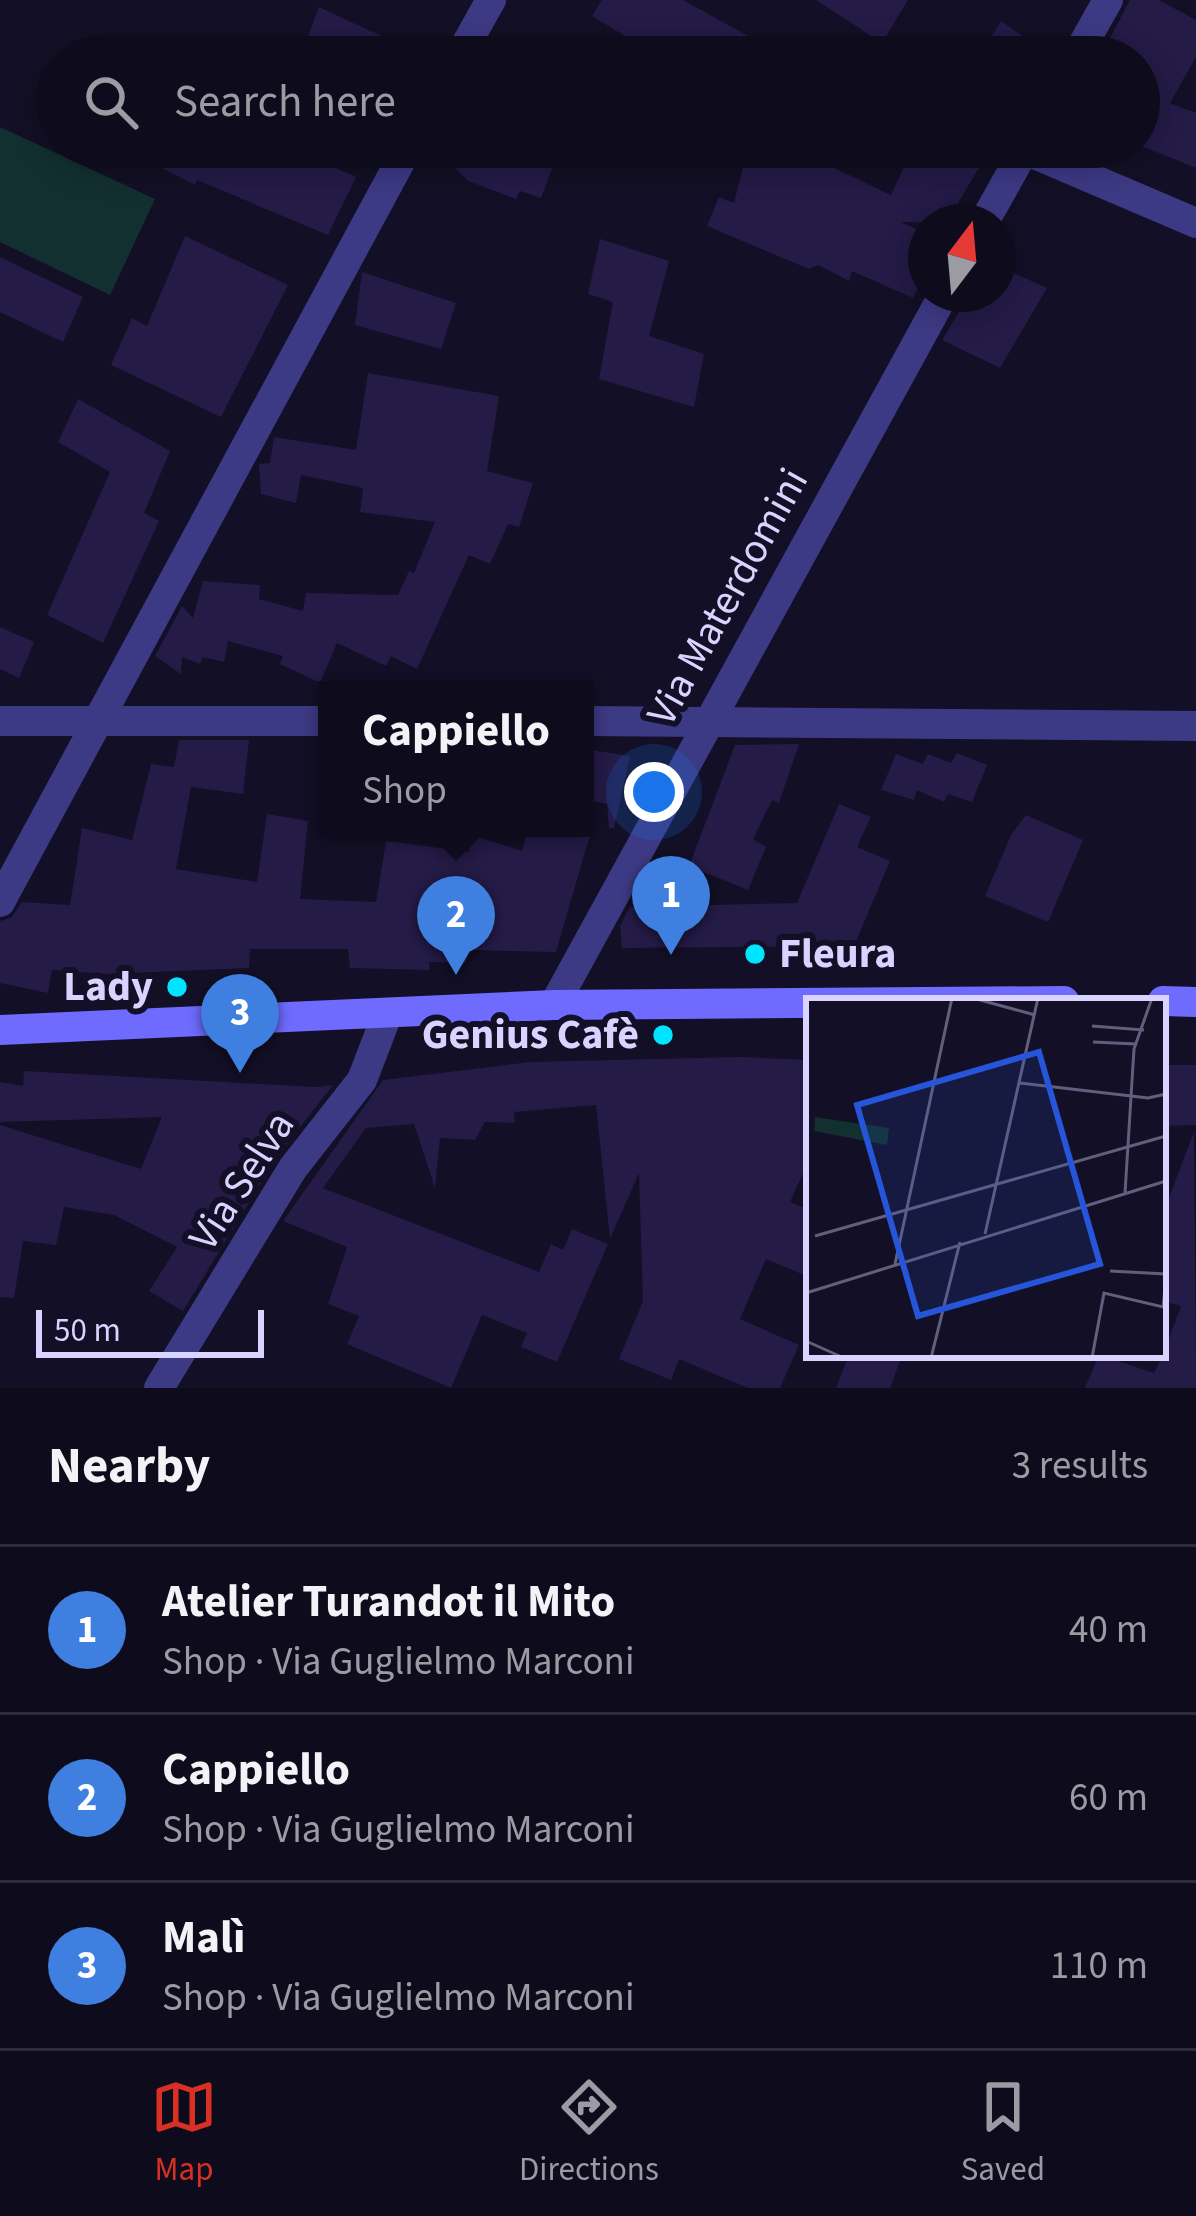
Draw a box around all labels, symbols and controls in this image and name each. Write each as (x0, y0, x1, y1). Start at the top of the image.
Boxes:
search box (36, 36, 1160, 168)
icon: search (78, 69, 144, 135)
text: Search here (174, 70, 396, 134)
north arrow (908, 204, 1016, 312)
street label: Via Materdomini (632, 457, 824, 737)
popup (318, 681, 594, 837)
text: Cappiello (362, 699, 550, 763)
your location (624, 762, 684, 822)
text: Shop (362, 763, 447, 819)
pin: 1 (632, 856, 710, 955)
pin: 2 (417, 876, 495, 975)
place label: Fleura (779, 924, 896, 984)
marker: Fleura (742, 941, 768, 967)
place label: Lady (63, 957, 153, 1017)
marker: Lady (164, 974, 190, 1000)
pin: 3 (201, 974, 279, 1073)
inset map (806, 998, 1166, 1358)
place label: Genius Cafè (422, 1005, 639, 1065)
marker: Genius Cafè (650, 1022, 676, 1048)
street label: Via Selva (175, 1099, 309, 1263)
scale bar (36, 1304, 264, 1357)
text: 50 m (54, 1307, 121, 1354)
text: Nearby (48, 1430, 210, 1502)
text: 3 results (1012, 1438, 1148, 1494)
text: Atelier Turandot il Mito (162, 1570, 615, 1634)
text: 1 (77, 1602, 97, 1658)
text: 40 m (1069, 1602, 1148, 1658)
text: Shop · Via Guglielmo Marconi (162, 1634, 634, 1690)
text: Cappiello (162, 1738, 350, 1802)
text: 2 (77, 1770, 97, 1826)
text: 60 m (1069, 1770, 1148, 1826)
text: Shop · Via Guglielmo Marconi (162, 1802, 634, 1858)
text: Malì (162, 1906, 245, 1970)
text: 3 (77, 1938, 97, 1994)
text: 110 m (1050, 1938, 1148, 1994)
text: Shop · Via Guglielmo Marconi (162, 1970, 634, 2026)
tab: Map (151, 2074, 217, 2193)
tab: Directions (519, 2074, 659, 2193)
tab: Saved (961, 2074, 1045, 2193)

